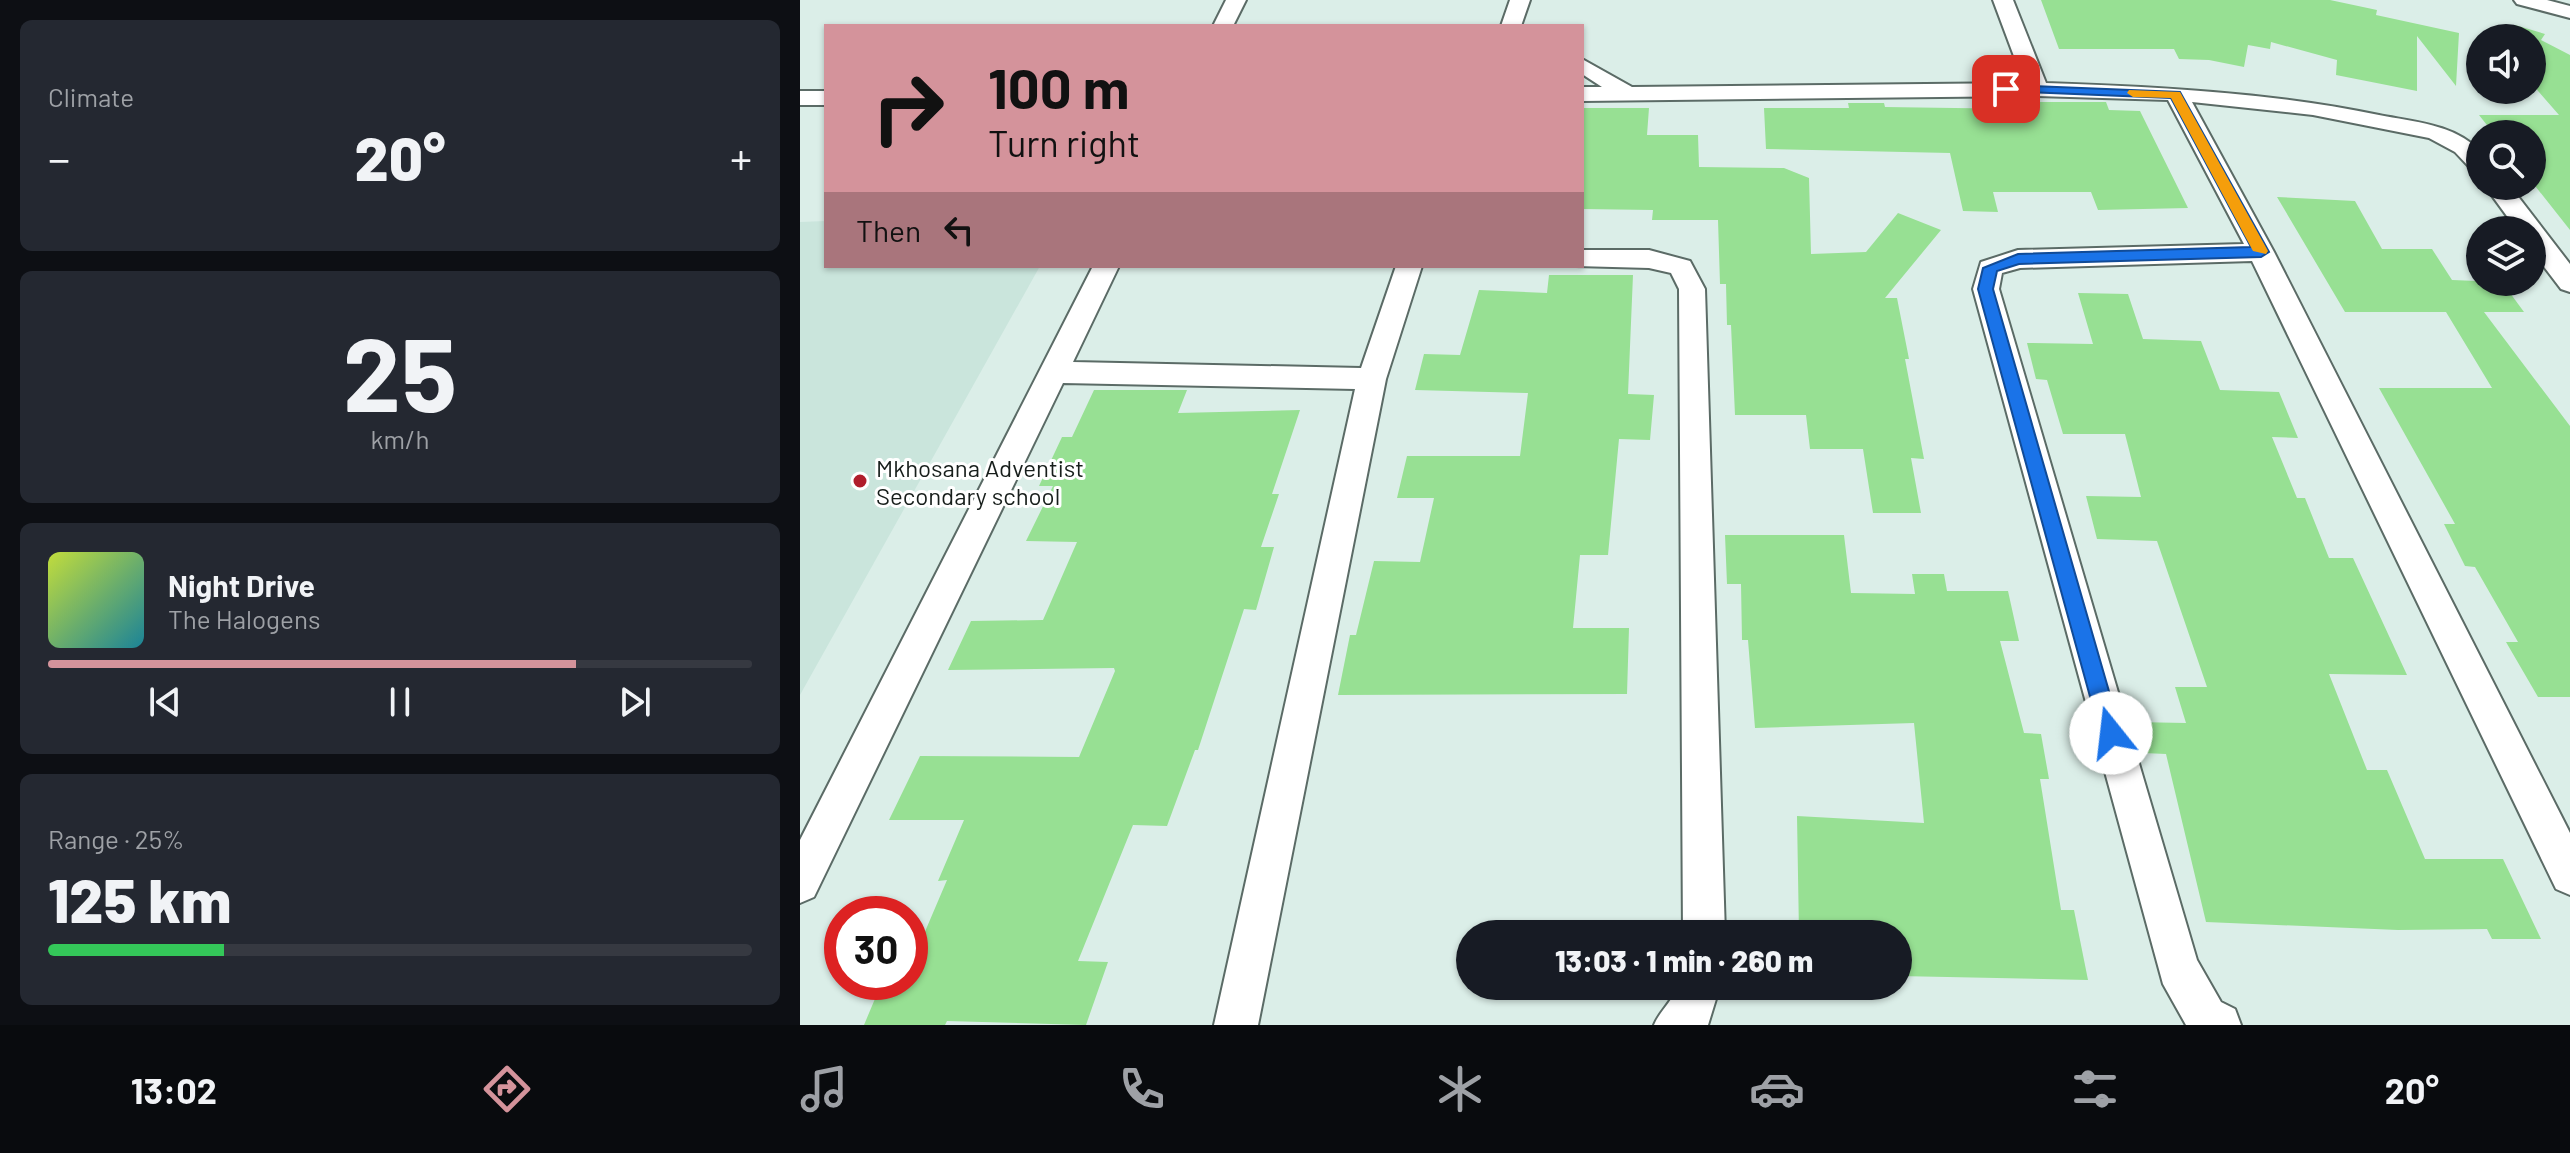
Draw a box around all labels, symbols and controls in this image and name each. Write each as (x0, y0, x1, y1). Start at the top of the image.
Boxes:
map controls (2466, 24, 2546, 296)
button: sound (2466, 24, 2546, 104)
text: 100 m (988, 53, 1130, 120)
pin (1972, 55, 2040, 123)
icon: right (856, 56, 960, 160)
icon: arrive (1984, 67, 2028, 111)
text: Climate (48, 81, 134, 112)
button: search (2466, 120, 2546, 200)
text: 20° (355, 121, 445, 193)
text: Turn right (988, 121, 1140, 164)
text: − (48, 131, 70, 184)
text: + (730, 131, 752, 184)
icon: left (937, 208, 981, 252)
text: Then (856, 212, 921, 248)
button: layers (2466, 216, 2546, 296)
text: 25 (343, 308, 457, 433)
text: km/h (371, 423, 429, 454)
place label: Mkhosana Adventist Secondary school (876, 453, 1084, 510)
marker: Mkhosana Adventist Secondary school (851, 472, 869, 490)
text: Night Drive (168, 567, 315, 603)
text: The Halogens (168, 603, 320, 634)
icon: previous (143, 680, 187, 724)
icon: pause (378, 680, 422, 724)
icon: next (613, 680, 657, 724)
position arrow (2069, 691, 2153, 775)
text: Range · 25% (48, 823, 184, 854)
text: 125 km (48, 863, 231, 935)
speed limit sign: 30 (824, 896, 928, 1000)
text: 13:03 · 1 min · 260 m (1555, 942, 1813, 978)
icon: directions (479, 1061, 535, 1117)
icon: music (796, 1061, 852, 1117)
icon: phone (1114, 1061, 1170, 1117)
icon: climate (1432, 1061, 1488, 1117)
icon: car (1749, 1061, 1805, 1117)
icon: filters (2067, 1061, 2123, 1117)
text: 13:02 (131, 1068, 217, 1111)
text: 20° (2385, 1068, 2439, 1111)

